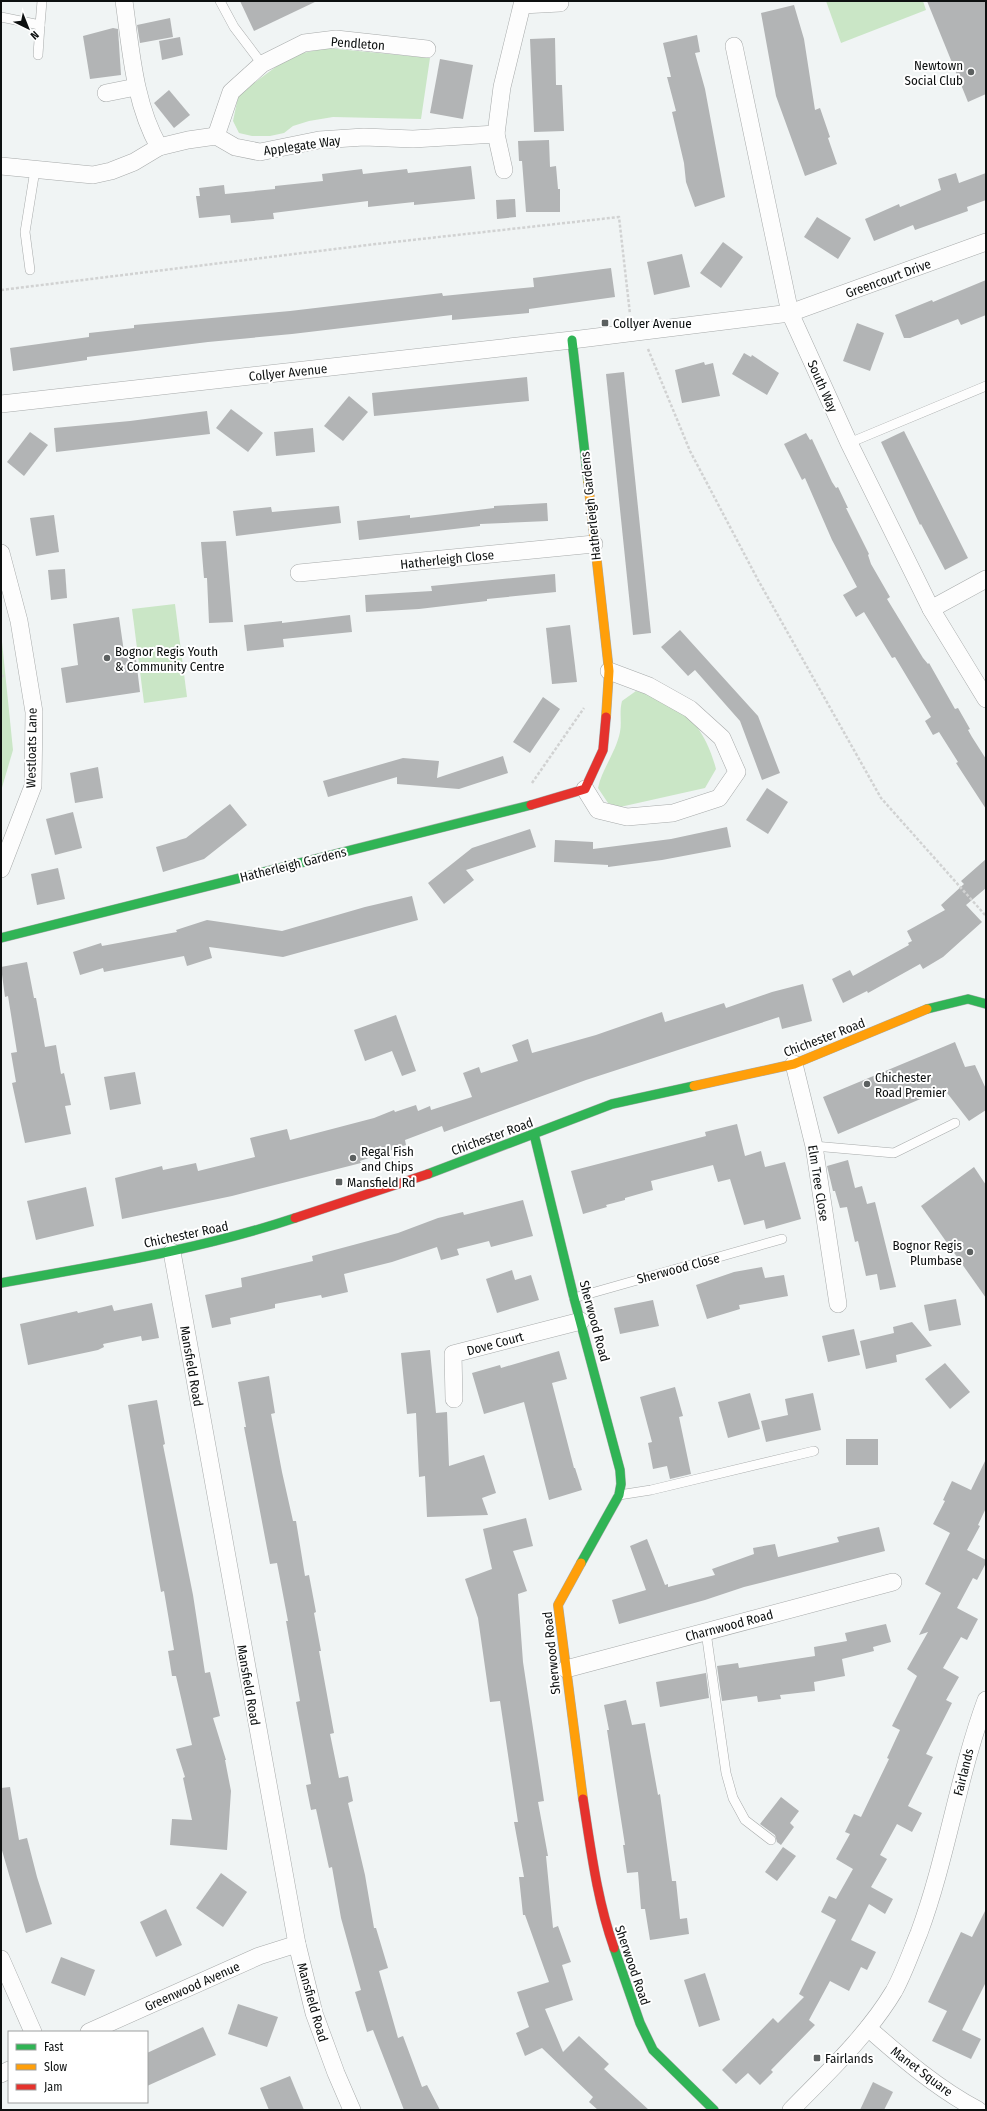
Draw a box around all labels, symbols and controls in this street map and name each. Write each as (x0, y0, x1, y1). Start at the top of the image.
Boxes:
north arrow (8, 8, 48, 48)
text: N (28, 28, 41, 42)
street label: Pendleton (330, 34, 386, 53)
place label: Newtown Social Club (905, 58, 963, 88)
marker: Newtown Social Club (966, 67, 976, 77)
street label: Applegate Way (263, 133, 342, 158)
street label: Greencourt Drive (843, 256, 933, 301)
place label: Collyer Avenue (613, 316, 692, 331)
marker: Collyer Avenue (600, 318, 610, 328)
street label: South Way (804, 358, 841, 415)
street label: Collyer Avenue (248, 361, 328, 384)
street label: Hatherleigh Gardens (577, 450, 604, 561)
street label: Hatherleigh Close (400, 547, 495, 572)
place label: Bognor Regis Youth & Community Centre (115, 644, 224, 674)
marker: Bognor Regis Youth & Community Centre (102, 653, 112, 663)
street label: Westloats Lane (23, 708, 40, 788)
street label: Hatherleigh Gardens (238, 844, 348, 885)
street label: Chichester Road (781, 1015, 867, 1060)
place label: Chichester Road Premier (875, 1070, 947, 1100)
marker: Chichester Road Premier (862, 1079, 872, 1089)
street label: Chichester Road (449, 1115, 535, 1158)
place label: Regal Fish and Chips (361, 1144, 414, 1174)
street label: Elm Tree Close (805, 1144, 832, 1222)
marker: Regal Fish and Chips (348, 1153, 358, 1163)
place label: Mansfield Rd (347, 1175, 415, 1190)
marker: Mansfield Rd (334, 1177, 344, 1187)
street label: Chichester Road (142, 1218, 230, 1251)
place label: Bognor Regis Plumbase (892, 1238, 962, 1268)
marker: Bognor Regis Plumbase (965, 1247, 975, 1257)
street label: Sherwood Close (635, 1250, 721, 1287)
street label: Sherwood Road (576, 1279, 613, 1363)
street label: Mansfield Road (177, 1325, 206, 1408)
street label: Dove Court (465, 1328, 526, 1358)
street label: Charnwood Road (684, 1607, 775, 1644)
street label: Sherwood Road (540, 1611, 563, 1695)
street label: Mansfield Road (234, 1644, 263, 1727)
street label: Fairlands (950, 1746, 977, 1797)
street label: Sherwood Road (612, 1923, 653, 2007)
street label: Greenwood Avenue (142, 1959, 242, 2014)
street label: Mansfield Road (294, 1961, 331, 2043)
legend (8, 2031, 148, 2103)
text: Fast (44, 2040, 63, 2054)
street label: Manet Square (888, 2043, 956, 2099)
place label: Fairlands (825, 2051, 874, 2066)
marker: Fairlands (812, 2053, 822, 2063)
text: Slow (44, 2060, 67, 2074)
text: Jam (44, 2080, 62, 2094)

